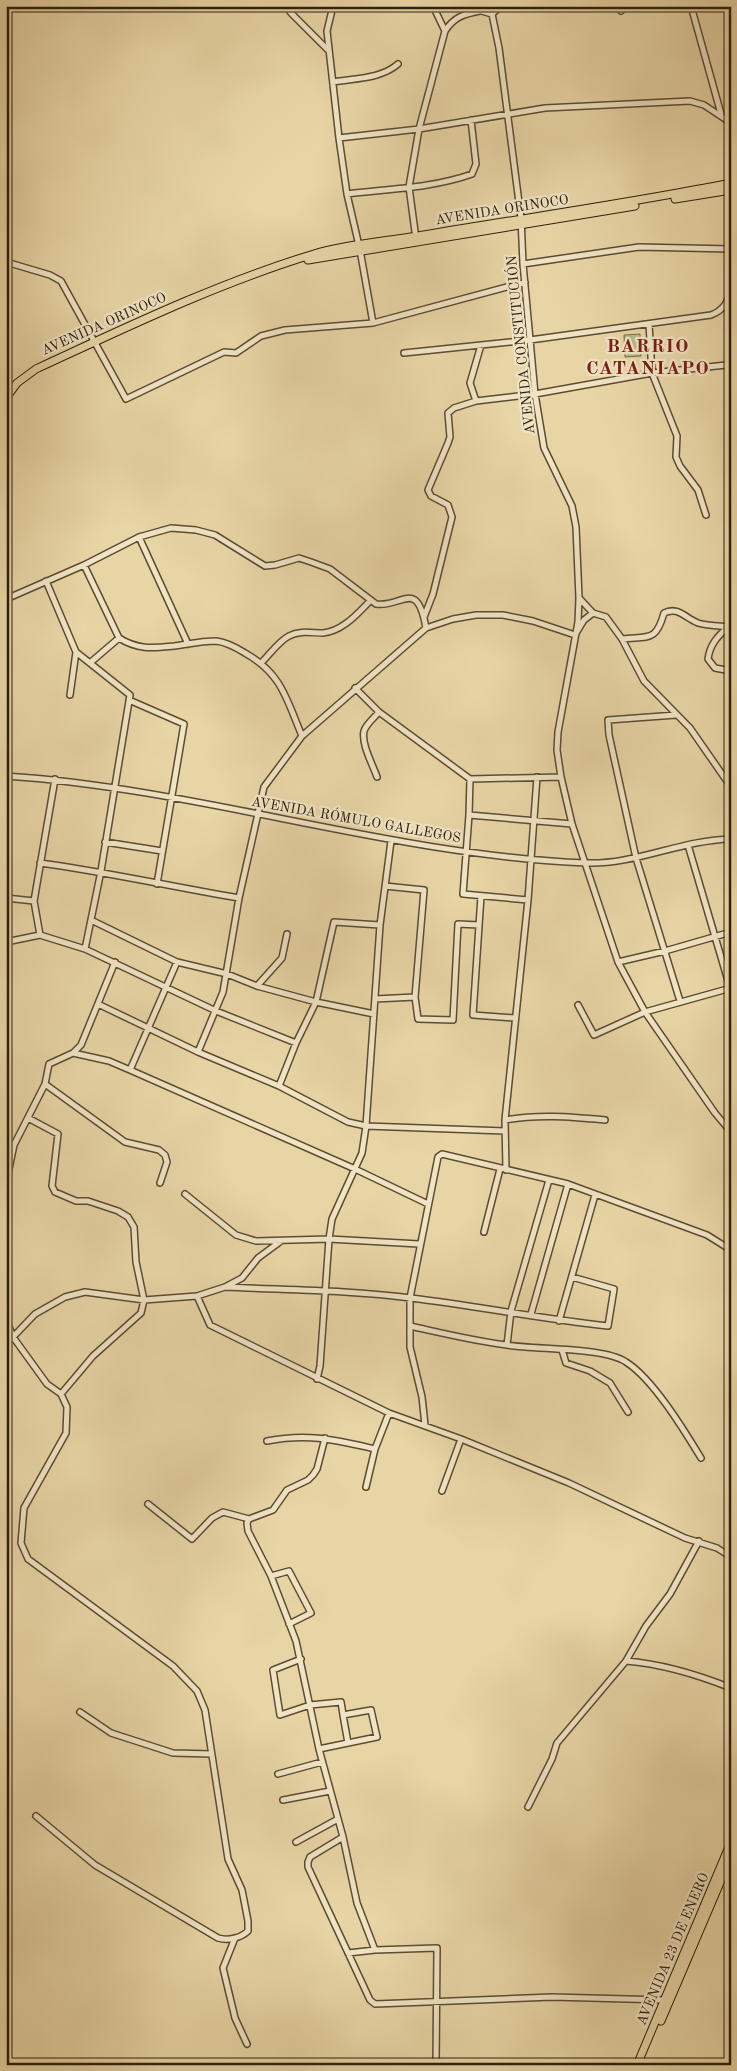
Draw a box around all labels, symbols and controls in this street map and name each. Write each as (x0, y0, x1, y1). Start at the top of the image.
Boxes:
street label: AVENIDA ORINOCO (434, 193, 570, 227)
street label: AVENIDA CONSTITUCIÓN (501, 255, 537, 436)
street label: AVENIDA ORINOCO (40, 290, 169, 358)
district label: BARRIO CATANIAPO (586, 338, 710, 379)
street label: AVENIDA RÓMULO GALLEGOS (250, 791, 463, 845)
street label: AVENIDA 23 DE ENERO (634, 1870, 712, 2027)

